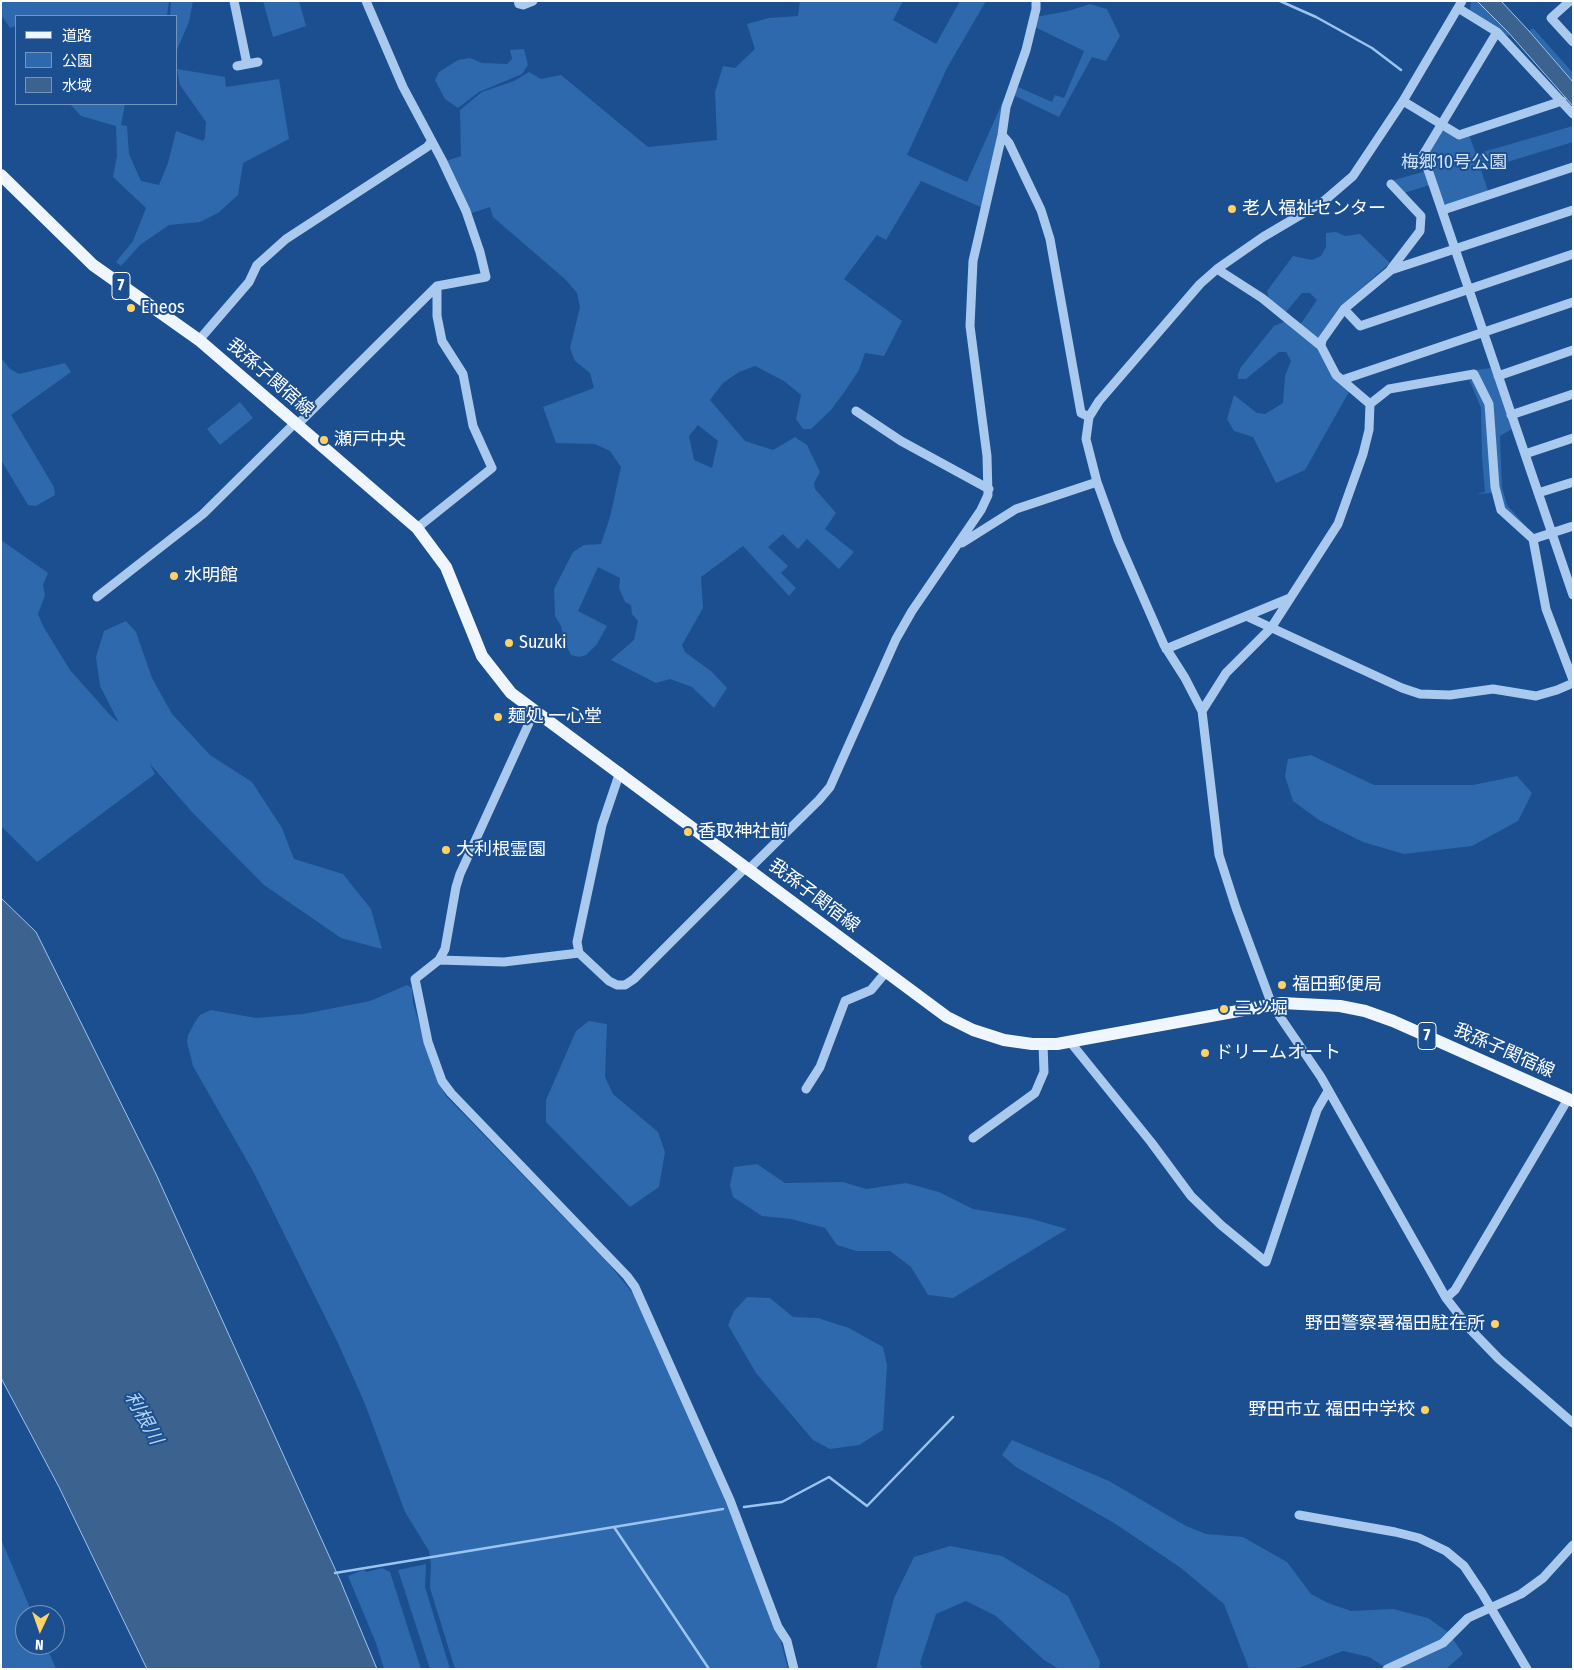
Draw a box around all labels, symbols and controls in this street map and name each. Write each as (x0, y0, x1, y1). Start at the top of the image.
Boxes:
legend (15, 15, 178, 105)
text: 道路 (62, 27, 92, 45)
text: 公園 (62, 52, 92, 70)
text: 水域 (62, 77, 92, 95)
park label: 梅郷10号公園 (1401, 152, 1507, 174)
place label: 老人福祉センター (1242, 198, 1386, 220)
marker: 老人福祉センター (1226, 203, 1238, 215)
road number: 7 (112, 272, 130, 300)
place label: Eneos (141, 297, 185, 319)
marker: Eneos (125, 302, 137, 314)
street label: 我孫子関宿線 (222, 334, 318, 422)
place label: 瀬戸中央 (334, 429, 406, 451)
marker: 瀬戸中央 (318, 434, 330, 446)
place label: 水明館 (184, 565, 238, 587)
marker: 水明館 (168, 570, 180, 582)
place label: Suzuki (519, 632, 567, 654)
marker: Suzuki (503, 637, 515, 649)
place label: 麺処 一心堂 (508, 706, 602, 728)
marker: 麺処 一心堂 (492, 711, 504, 723)
place label: 香取神社前 (698, 821, 788, 843)
marker: 香取神社前 (682, 826, 694, 838)
place label: 大利根霊園 (456, 839, 546, 861)
marker: 大利根霊園 (440, 844, 452, 856)
street label: 我孫子関宿線 (764, 855, 864, 937)
place label: 福田郵便局 (1292, 974, 1382, 996)
marker: 福田郵便局 (1276, 979, 1288, 991)
place label: 三ツ堀 (1234, 998, 1288, 1020)
marker: 三ツ堀 (1218, 1003, 1230, 1015)
street label: 我孫子関宿線 (1450, 1019, 1558, 1083)
road number: 7 (1418, 1022, 1436, 1050)
place label: ドリームオート (1215, 1042, 1341, 1064)
marker: ドリームオート (1199, 1047, 1211, 1059)
place label: 野田警察署福田駐在所 (1305, 1313, 1485, 1335)
marker: 野田警察署福田駐在所 (1489, 1318, 1501, 1330)
water label: 利根川 (119, 1388, 167, 1448)
place label: 野田市立 福田中学校 (1249, 1399, 1415, 1421)
marker: 野田市立 福田中学校 (1419, 1404, 1431, 1416)
north arrow (15, 1605, 65, 1655)
text: N (35, 1636, 44, 1653)

